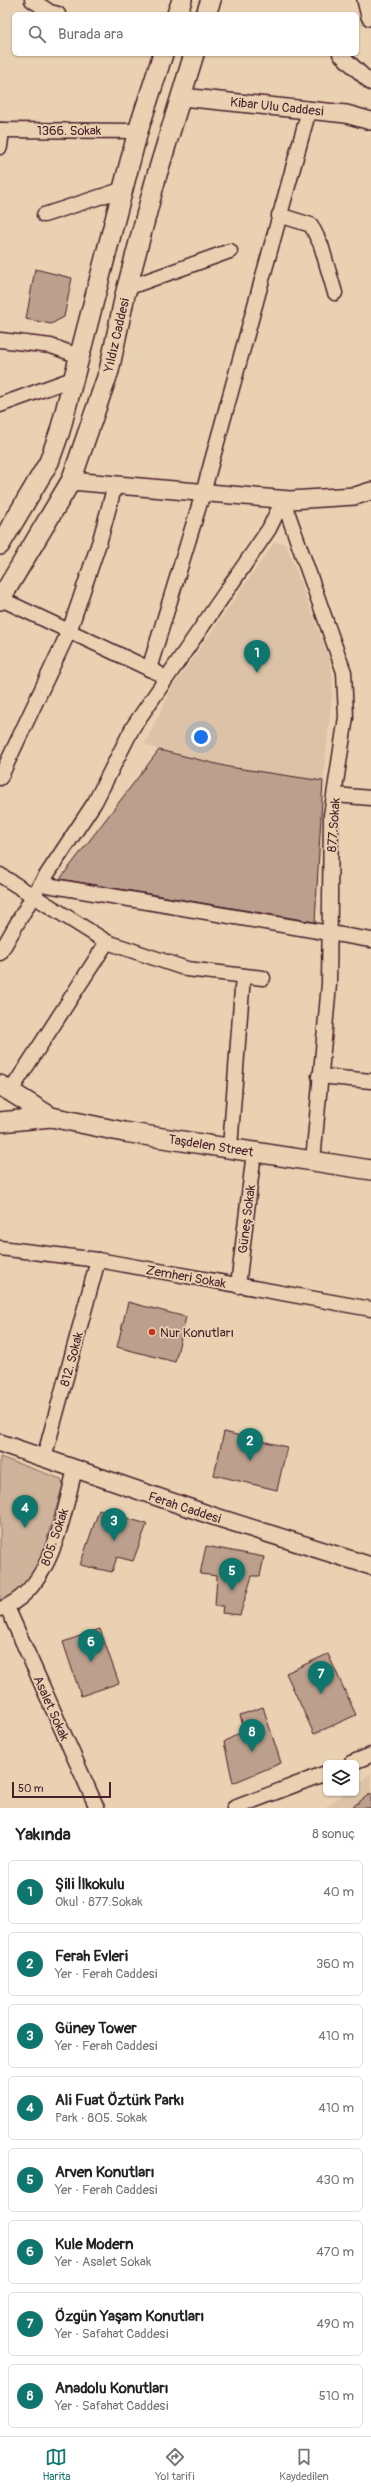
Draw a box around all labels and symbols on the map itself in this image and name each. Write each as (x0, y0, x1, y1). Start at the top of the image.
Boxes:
street label: Kibar Ulu Caddesi (229, 94, 324, 120)
street label: 1366. Sokak (37, 123, 102, 139)
street label: Yıldız Caddesi (100, 297, 133, 375)
pin: 1 (244, 640, 270, 673)
your location (191, 727, 211, 747)
street label: 877.Sokak (324, 797, 344, 853)
street label: Taşdelen Street (167, 1131, 255, 1161)
street label: Güneş Sokak (235, 1183, 259, 1254)
street label: Zemheri Sokak (145, 1262, 228, 1292)
place label: Nur Konutları (160, 1325, 234, 1341)
marker: Nur Konutları (147, 1327, 157, 1337)
street label: 812. Sokak (57, 1330, 87, 1388)
pin: 2 (237, 1428, 263, 1461)
street label: Ferah Caddesi (146, 1489, 223, 1527)
pin: 4 (12, 1495, 38, 1528)
street label: 805. Sokak (38, 1506, 72, 1568)
pin: 3 (101, 1508, 127, 1541)
pin: 5 (219, 1558, 245, 1591)
pin: 6 (78, 1629, 104, 1662)
pin: 7 (308, 1661, 334, 1694)
street label: Asalet Sokak (30, 1673, 73, 1744)
pin: 8 (239, 1719, 265, 1752)
scale bar (12, 1780, 111, 1799)

